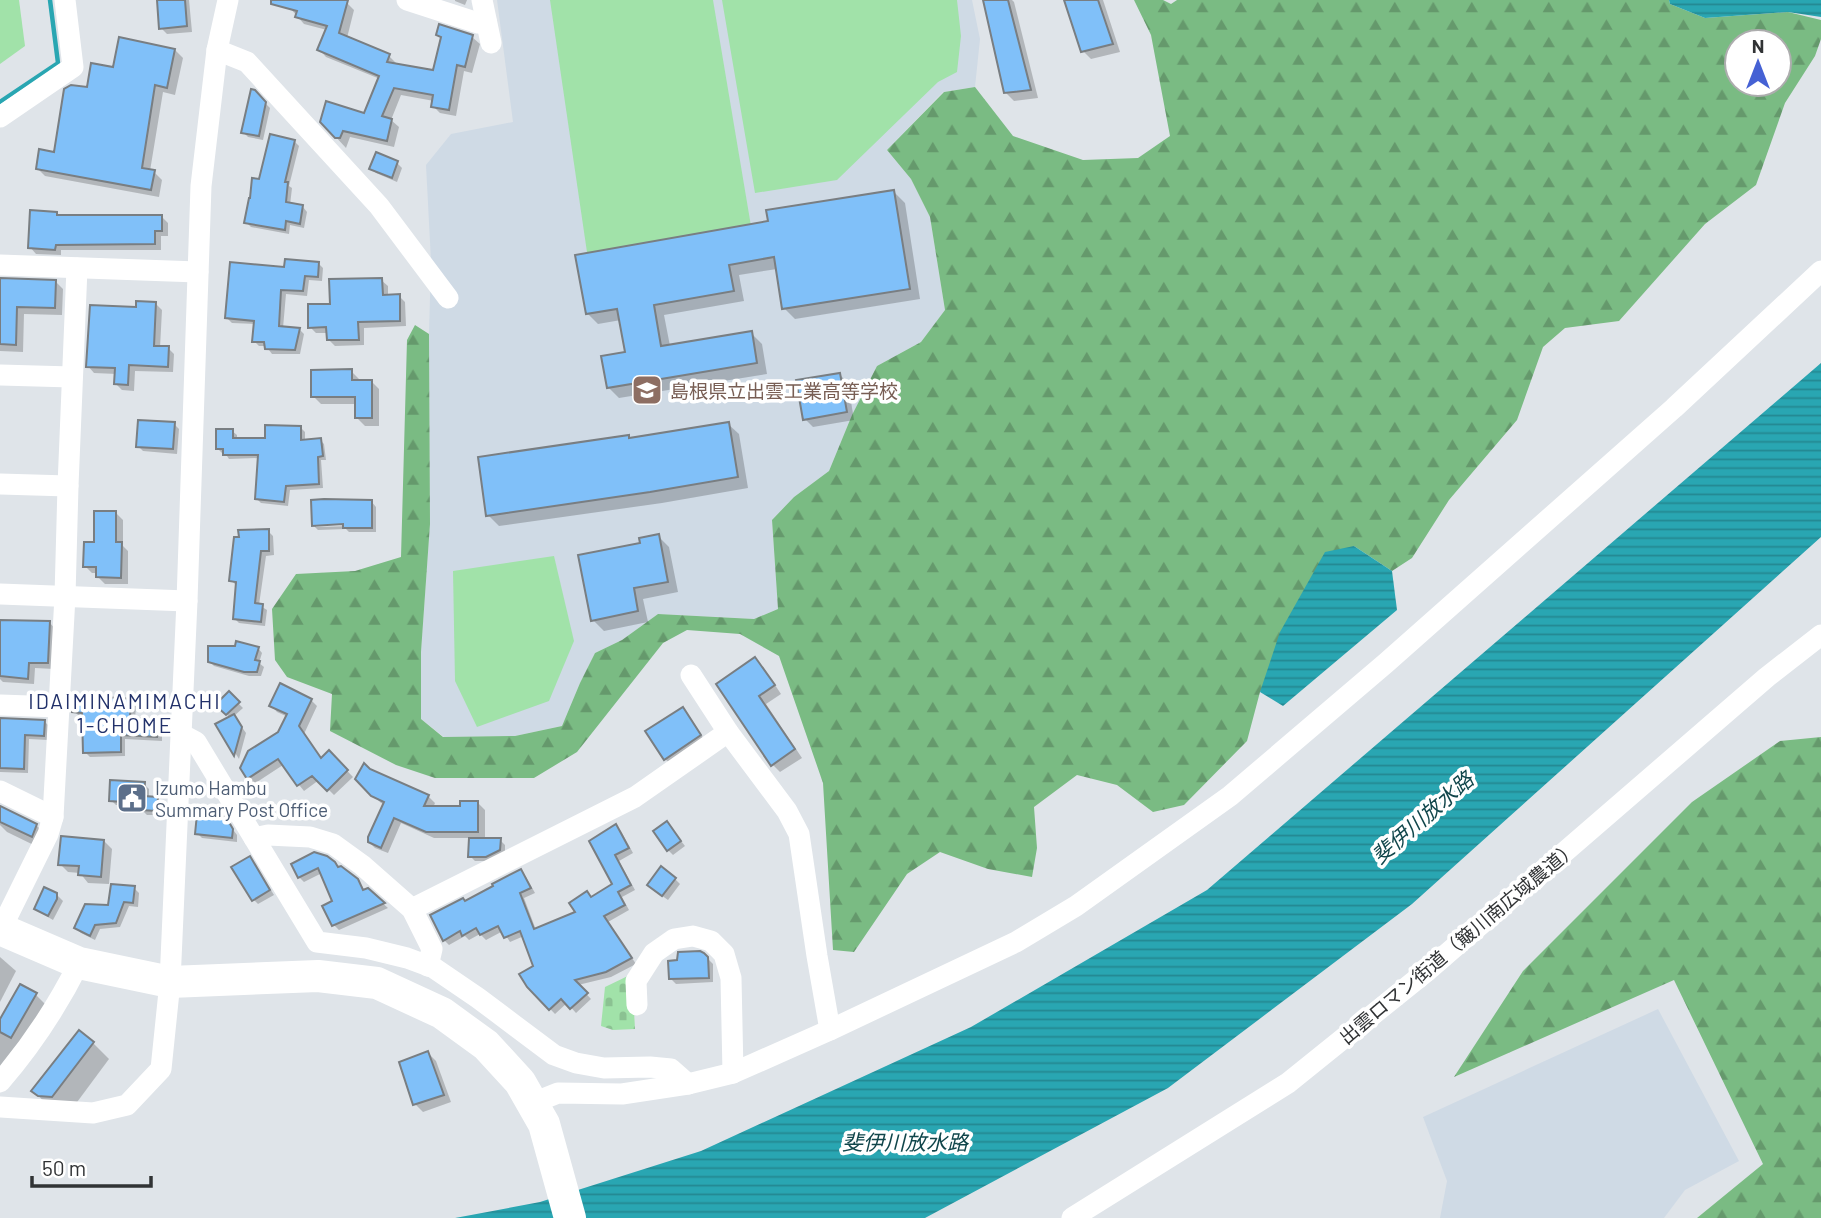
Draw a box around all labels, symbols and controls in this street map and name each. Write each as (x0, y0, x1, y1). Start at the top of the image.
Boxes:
north arrow (1723, 28, 1793, 98)
text: N (1752, 34, 1764, 57)
school or university icon: 島根県立出雲工業高等学校 (630, 373, 664, 407)
place label: 島根県立出雲工業高等学校 (670, 379, 898, 402)
district label: IDAIMINAMIMACHI 1-CHOME (28, 688, 222, 737)
water label: 斐伊川放水路 (1366, 765, 1479, 868)
place label: Izumo Hambu Summary Post Office (155, 776, 328, 821)
public building icon: Izumo Hambu Summary Post Office (115, 781, 149, 815)
street label: 出雲ロマン街道（簸川南広域農道） (1334, 835, 1582, 1049)
water label: 斐伊川放水路 (842, 1129, 970, 1154)
scale bar (32, 1144, 150, 1188)
text: 50 m (42, 1155, 86, 1180)

